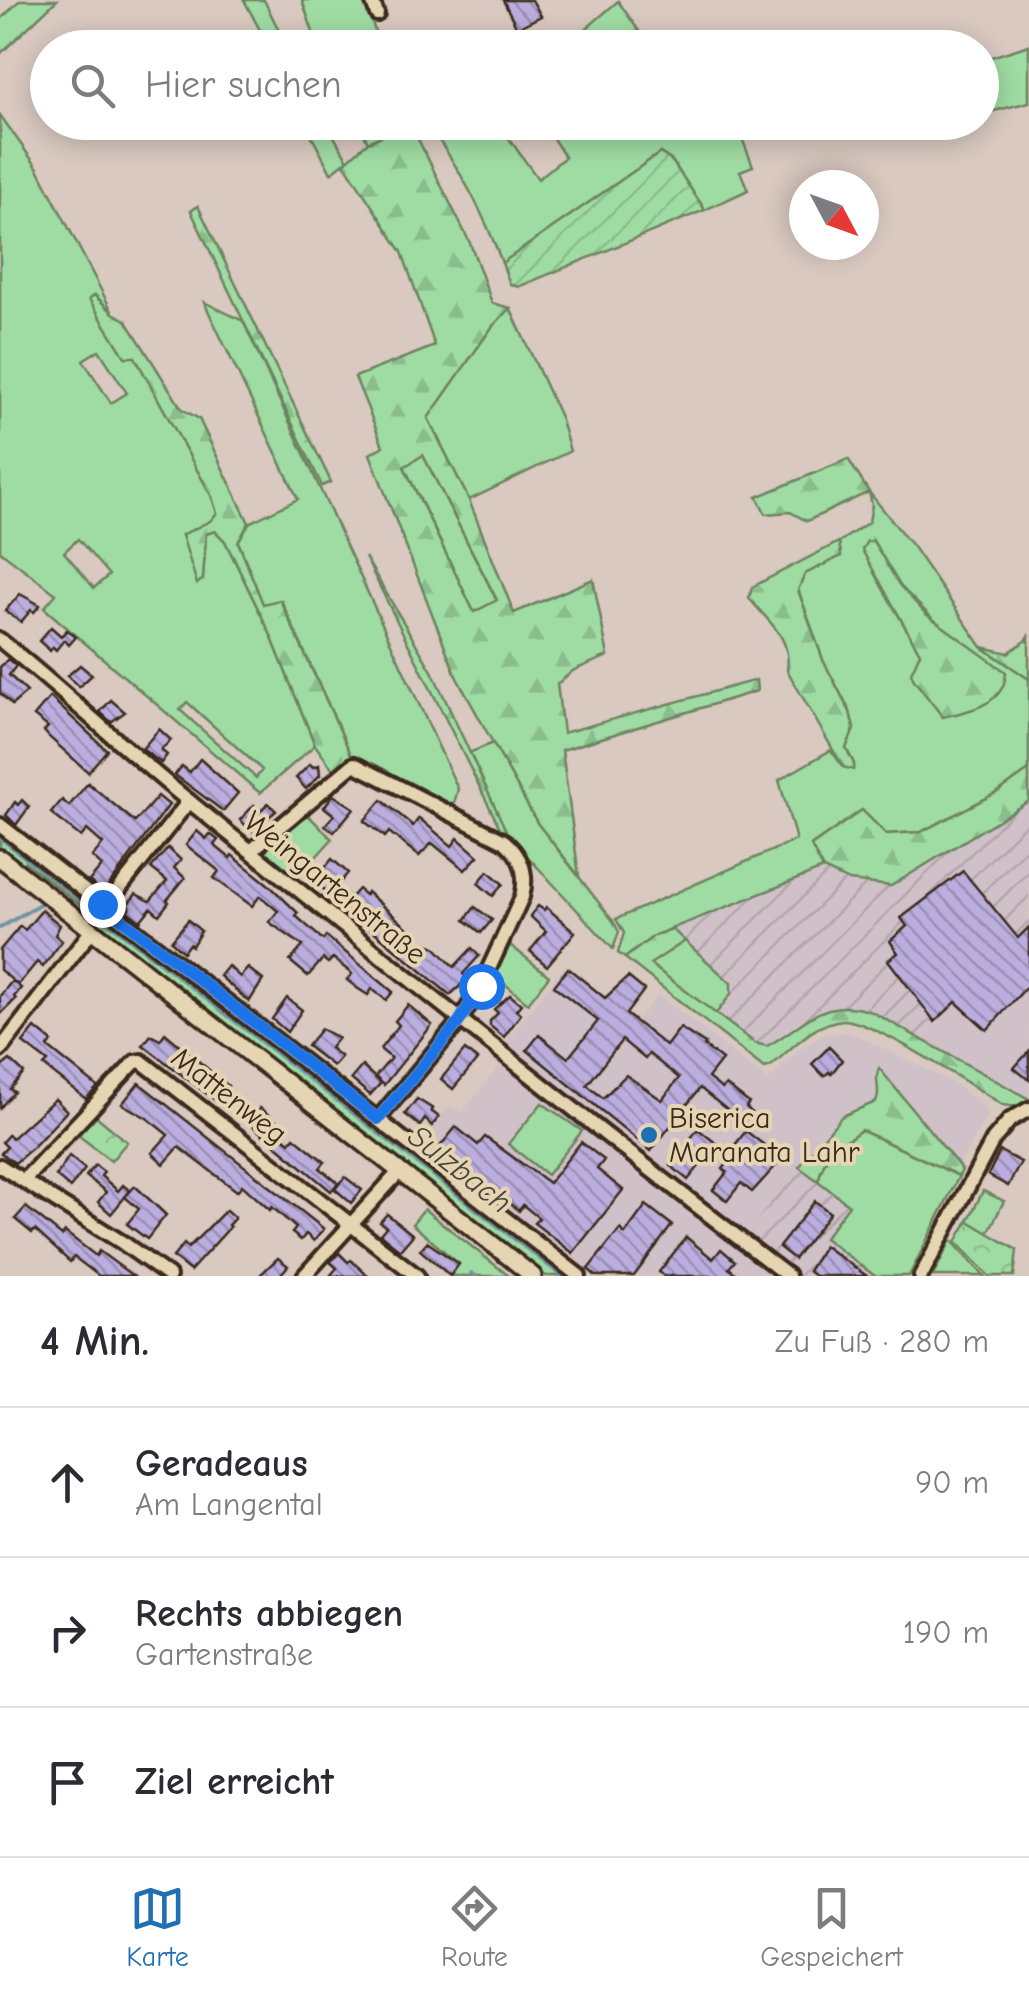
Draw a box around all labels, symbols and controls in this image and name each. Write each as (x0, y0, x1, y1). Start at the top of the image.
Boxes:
search box (30, 30, 999, 140)
icon: search (65, 58, 120, 113)
text: Hier suchen (145, 63, 342, 107)
north arrow (789, 170, 879, 260)
street label: Weingartenstraße (237, 804, 433, 972)
route end (80, 882, 126, 928)
route start (459, 964, 505, 1010)
street label: Mattenweg (164, 1040, 294, 1152)
place label: Biserica Maranata Lahr (669, 1101, 860, 1170)
water label: Sulzbach (401, 1117, 519, 1221)
marker: Biserica Maranata Lahr (638, 1124, 660, 1146)
text: 4 Min. (40, 1317, 149, 1366)
text: Zu Fuß · 280 m (775, 1323, 989, 1360)
text: Geradeaus (135, 1442, 308, 1486)
icon: ahead (40, 1455, 95, 1510)
text: 90 m (915, 1464, 989, 1501)
text: Am Langental (135, 1486, 323, 1523)
text: Rechts abbiegen (135, 1592, 403, 1636)
icon: right (40, 1605, 95, 1660)
text: 190 m (903, 1614, 989, 1651)
text: Gartenstraße (135, 1636, 313, 1673)
icon: arrive (40, 1755, 95, 1810)
text: Ziel erreicht (135, 1760, 334, 1804)
tab: Karte (126, 1881, 189, 1973)
tab: Route (441, 1881, 508, 1973)
tab: Gespeichert (760, 1881, 903, 1973)

